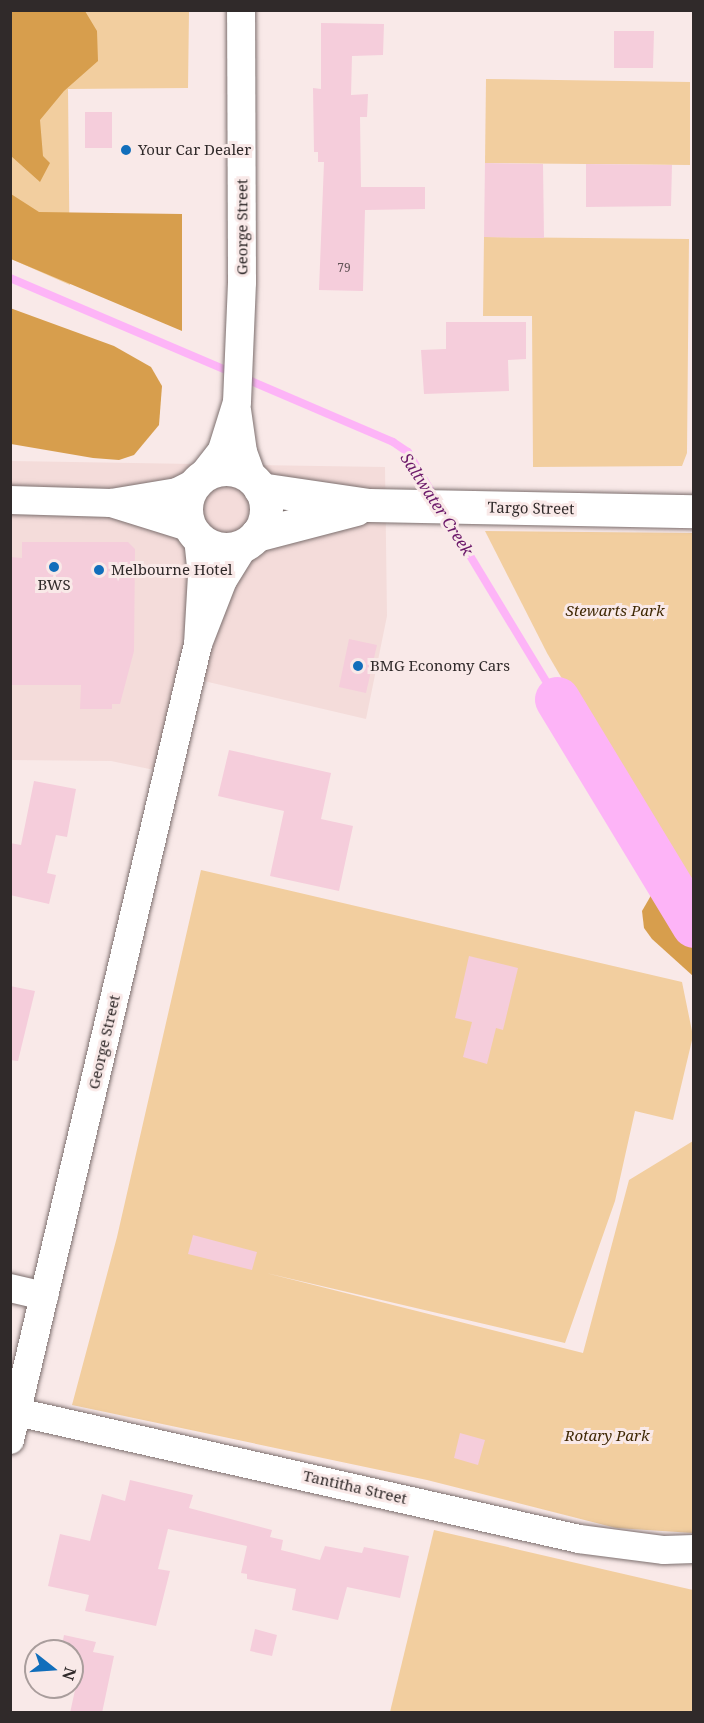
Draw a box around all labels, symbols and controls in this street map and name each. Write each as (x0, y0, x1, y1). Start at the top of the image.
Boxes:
place label: Your Car Dealer (138, 141, 251, 159)
marker: Your Car Dealer (119, 143, 133, 157)
street label: George Street (233, 179, 251, 275)
house number: 79 (337, 261, 351, 275)
water label: Saltwater Creek (397, 449, 477, 559)
street label: Targo Street (487, 498, 575, 518)
marker: BWS (47, 560, 61, 574)
place label: Melbourne Hotel (111, 561, 232, 579)
marker: Melbourne Hotel (92, 563, 106, 577)
place label: BWS (37, 576, 71, 594)
park label: Stewarts Park (566, 602, 664, 620)
place label: BMG Economy Cars (370, 657, 510, 675)
marker: BMG Economy Cars (351, 659, 365, 673)
street label: George Street (84, 993, 124, 1091)
park label: Rotary Park (564, 1427, 650, 1445)
street label: Tantitha Street (301, 1466, 409, 1508)
north arrow (24, 1639, 84, 1699)
text: N (57, 1664, 82, 1683)

